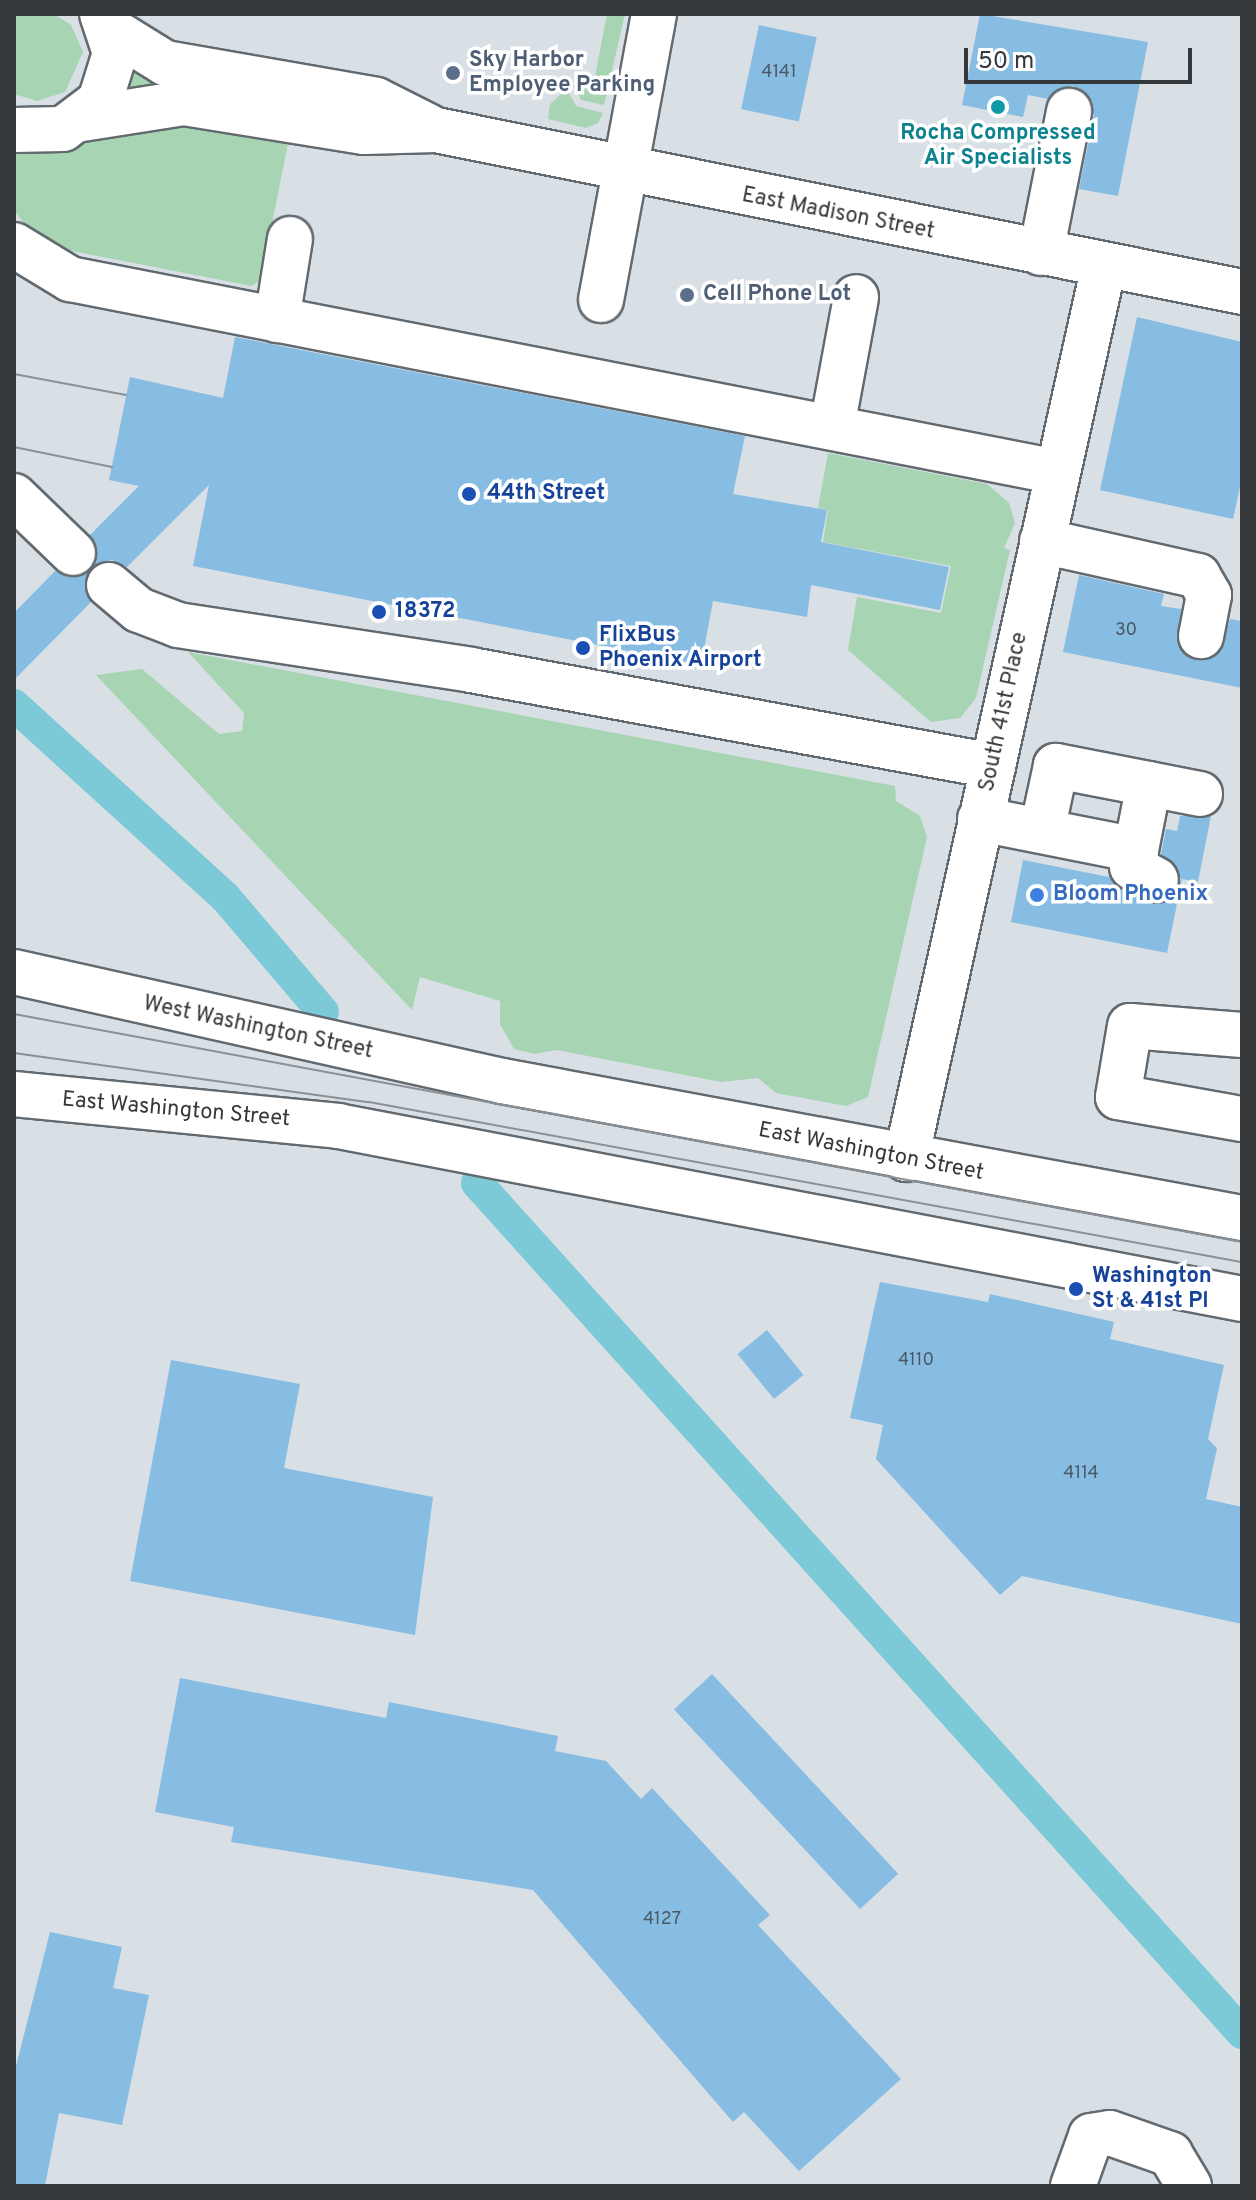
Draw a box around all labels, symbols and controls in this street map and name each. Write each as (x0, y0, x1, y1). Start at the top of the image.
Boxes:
scale bar (968, 32, 1196, 82)
place label: Sky Harbor Employee Parking (469, 47, 655, 98)
text: 50 m (978, 47, 1034, 77)
house number: 4141 (761, 62, 797, 84)
marker: Sky Harbor Employee Parking (444, 64, 462, 82)
marker: Rocha Compressed Air Specialists (989, 98, 1007, 116)
place label: Rocha Compressed Air Specialists (900, 120, 1096, 172)
street label: East Madison Street (740, 182, 936, 246)
place label: Cell Phone Lot (703, 282, 851, 308)
marker: Cell Phone Lot (678, 286, 696, 304)
place label: 44th Street (487, 481, 605, 507)
marker: 44th Street (458, 483, 480, 505)
place label: 18372 (395, 599, 455, 625)
marker: 18372 (370, 603, 388, 621)
house number: 30 (1115, 620, 1137, 642)
place label: FlixBus Phoenix Airport (599, 622, 762, 674)
street label: South 41st Place (974, 630, 1034, 794)
marker: FlixBus Phoenix Airport (574, 639, 592, 657)
place label: Bloom Phoenix (1053, 882, 1208, 908)
marker: Bloom Phoenix (1028, 886, 1046, 904)
street label: West Washington Street (141, 991, 375, 1065)
street label: East Washington Street (61, 1087, 291, 1133)
street label: East Washington Street (756, 1117, 986, 1187)
place label: Washington St & 41st Pl (1092, 1263, 1212, 1314)
marker: Washington St & 41st Pl (1067, 1280, 1085, 1298)
house number: 4110 (898, 1350, 934, 1372)
house number: 4114 (1063, 1463, 1099, 1485)
house number: 4127 (643, 1909, 681, 1931)

